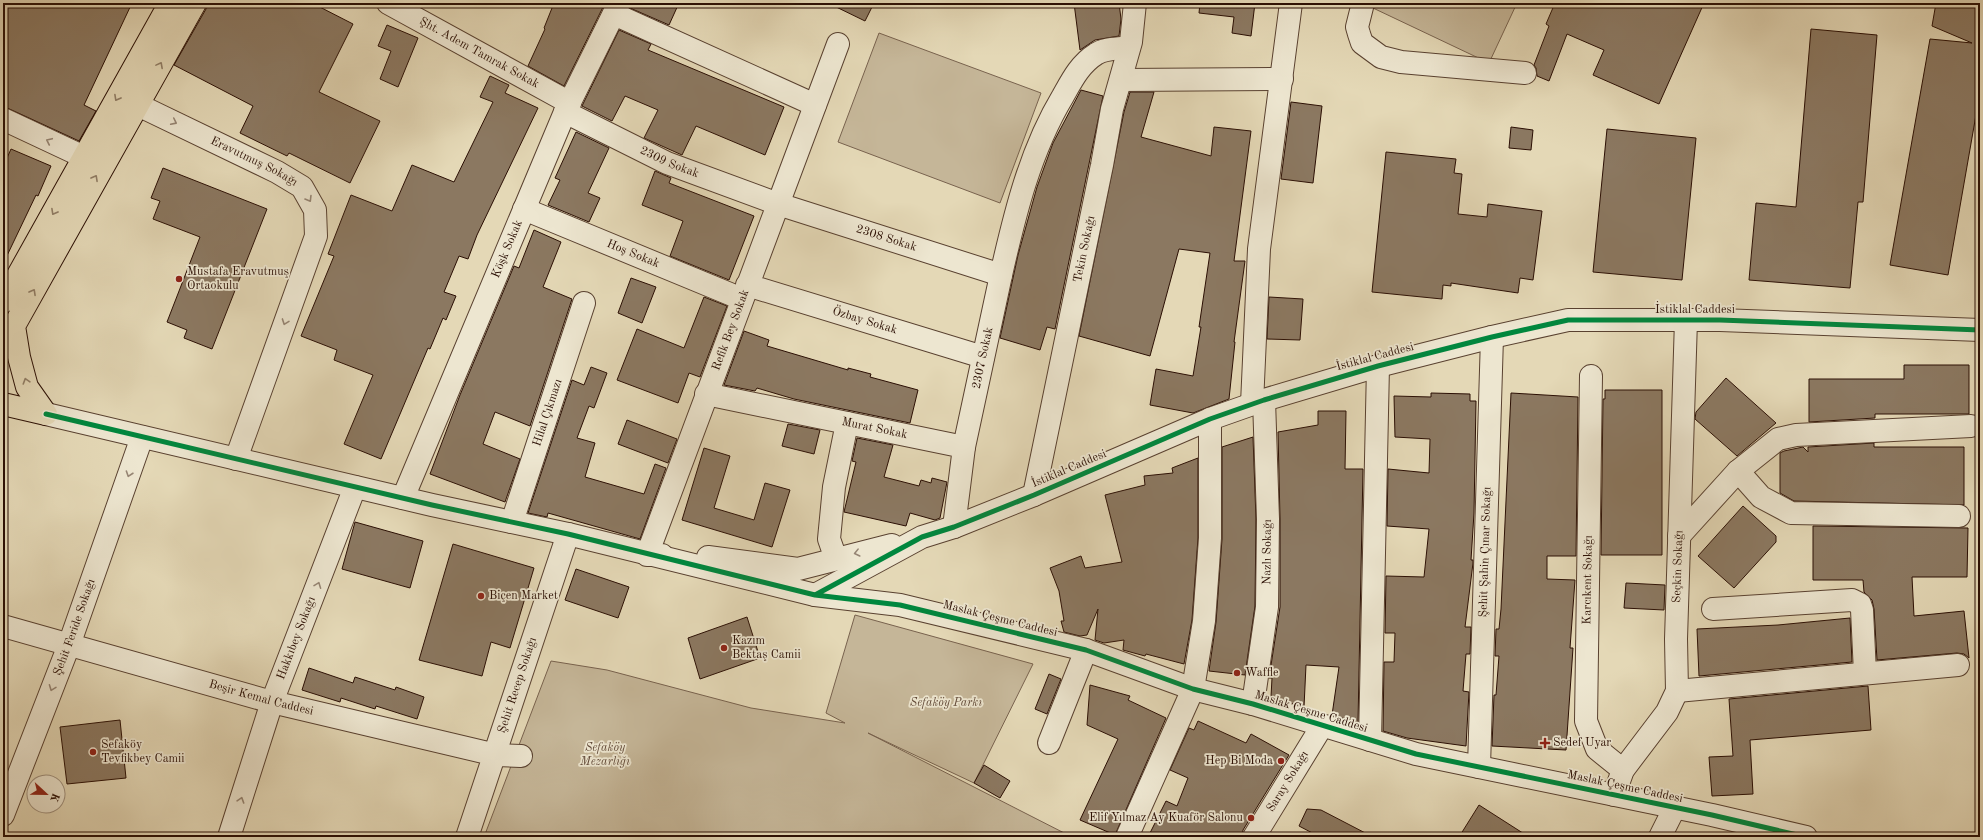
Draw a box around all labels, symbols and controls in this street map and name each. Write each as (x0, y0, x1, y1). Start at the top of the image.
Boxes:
street label: Şht. Adem Tamrak Sokak (417, 15, 541, 91)
one-way arrow (155, 62, 163, 69)
one-way arrow (114, 94, 121, 101)
one-way arrow (169, 117, 177, 125)
street label: Eravutmuş Sokağı (209, 135, 299, 189)
one-way arrow (45, 138, 53, 146)
street label: 2309 Sokak (638, 144, 701, 180)
one-way arrow (91, 175, 98, 182)
one-way arrow (305, 195, 312, 202)
one-way arrow (51, 208, 58, 215)
street label: Tekin Sokağı (1072, 215, 1097, 284)
street label: Köşk Sokak (490, 218, 525, 280)
street label: 2308 Sokak (854, 223, 918, 254)
street label: Hoş Sokak (605, 238, 661, 270)
place label: Mustafa Eravutmuş Ortaokulu (187, 266, 289, 292)
marker: Mustafa Eravutmuş Ortaokulu (174, 274, 184, 284)
street label: Refik Bey Sokak (710, 288, 752, 372)
one-way arrow (28, 289, 35, 296)
street label: İstiklal Caddesi (1655, 300, 1735, 316)
street label: Özbay Sokak (831, 302, 899, 336)
one-way arrow (282, 319, 290, 326)
street label: 2307 Sokak (971, 326, 995, 390)
street label: İstiklal Caddesi (1334, 337, 1415, 373)
one-way arrow (22, 378, 31, 385)
street label: Hilal Çıkmazı (531, 378, 565, 448)
street label: Murat Sokak (841, 416, 908, 441)
street label: İstiklal Caddesi (1028, 444, 1108, 490)
one-way arrow (125, 470, 134, 477)
street label: Şehit Şahin Çınar Sokağı (1478, 487, 1493, 618)
street label: Nazlı Sokağı (1261, 519, 1274, 585)
street label: Seçkin Sokağı (1671, 530, 1685, 603)
street label: Karcıkent Sokağı (1581, 535, 1595, 625)
one-way arrow (854, 549, 860, 557)
street label: Şehit Feride Sokağı (52, 577, 98, 677)
one-way arrow (313, 582, 321, 589)
place label: Biçen Market (489, 590, 558, 602)
marker: Biçen Market (476, 591, 486, 601)
street label: Hakkıbey Sokağı (275, 595, 318, 681)
street label: Maslak Çeşme Caddesi (941, 599, 1059, 639)
place label: Kazım Bektaş Camii (732, 635, 801, 661)
street label: Şehit Recep Sokağı (496, 636, 539, 735)
marker: Kazım Bektaş Camii (719, 643, 729, 653)
place label: Waffle (1245, 667, 1279, 679)
marker: Waffle (1232, 668, 1242, 678)
street label: Beşir Kemal Caddesi (207, 678, 315, 718)
one-way arrow (49, 685, 57, 692)
street label: Maslak Çeşme Caddesi (1253, 689, 1369, 735)
park label: Sefaköy Parkı (910, 696, 982, 709)
place label: Sedef Uyar (1553, 737, 1611, 749)
marker: Sedef Uyar (1540, 738, 1550, 748)
place label: Sefaköy Tevfikbey Camii (101, 739, 185, 765)
park label: Sefaköy Mezarlığı (579, 741, 630, 768)
marker: Sefaköy Tevfikbey Camii (88, 747, 98, 757)
street label: Saray Sokağı (1265, 749, 1311, 814)
place label: Hep Bi Moda (1205, 755, 1273, 767)
marker: Hep Bi Moda (1276, 756, 1286, 766)
street label: Maslak Çeşme Caddesi (1566, 769, 1684, 805)
north arrow (26, 774, 66, 814)
text: K (47, 791, 61, 804)
one-way arrow (236, 797, 245, 804)
place label: Elif Yılmaz Ay Kuaför Salonu (1089, 812, 1244, 824)
marker: Elif Yılmaz Ay Kuaför Salonu (1246, 813, 1256, 823)

